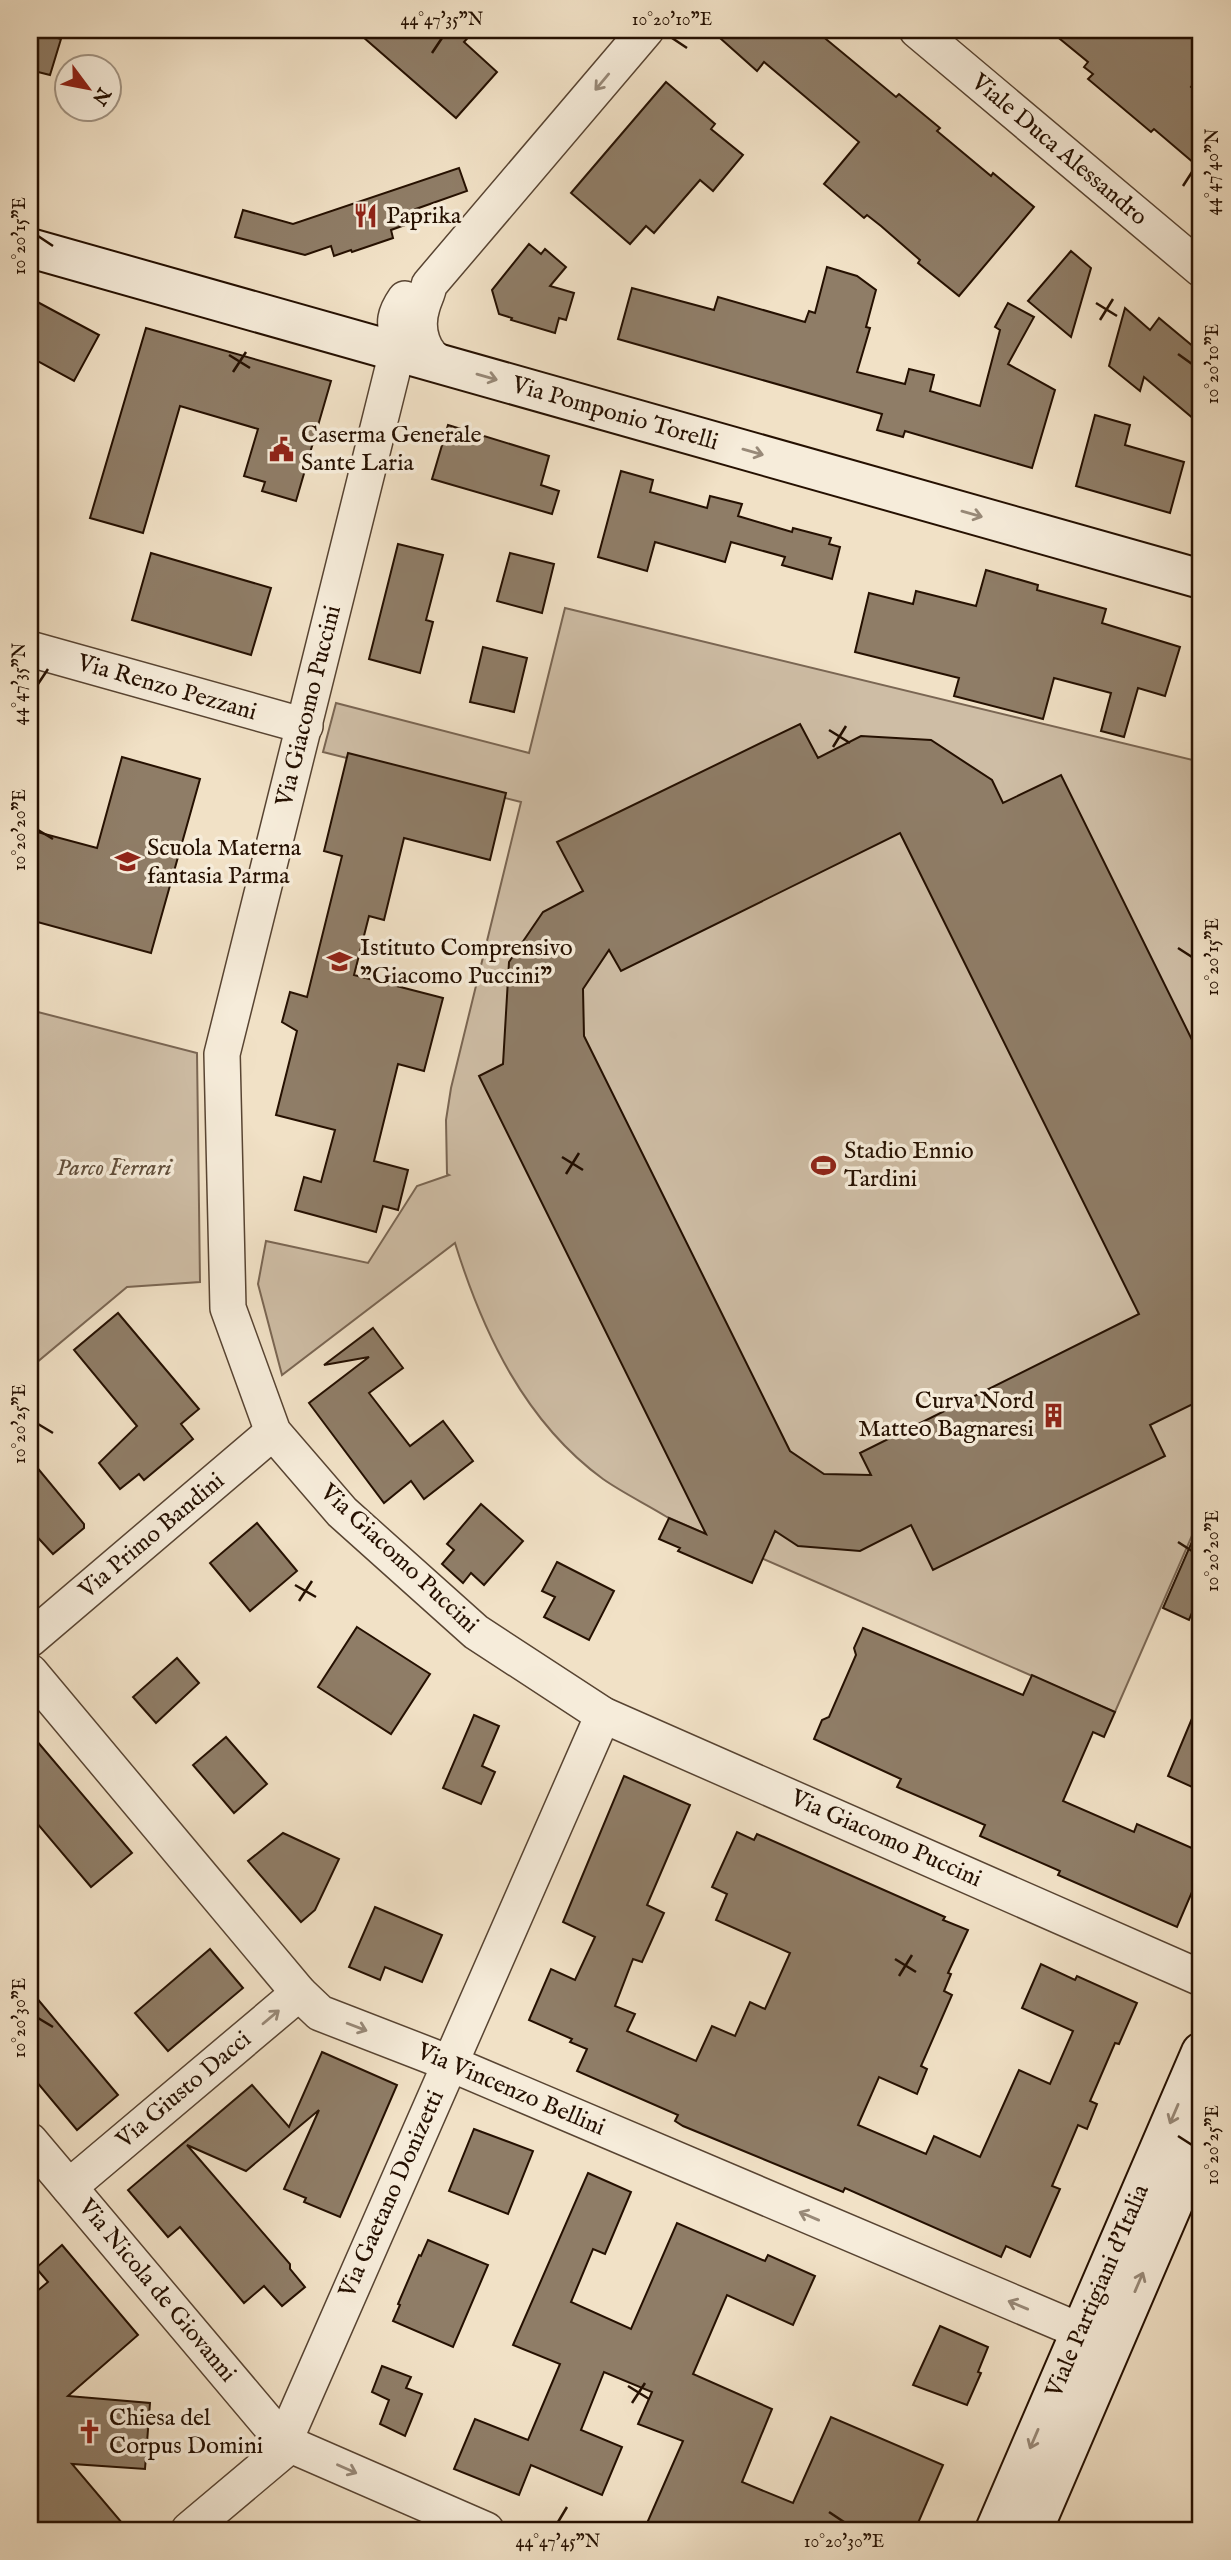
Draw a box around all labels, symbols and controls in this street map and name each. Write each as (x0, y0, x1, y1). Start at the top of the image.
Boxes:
text: 44°47'35"N (401, 9, 484, 32)
text: 10°20'10"E (632, 9, 712, 32)
north arrow (52, 52, 122, 122)
street label: Viale Duca Alessandro (964, 66, 1154, 233)
one-way arrow (594, 72, 610, 90)
text: N (86, 82, 116, 110)
text: 44°47'40"N (1202, 128, 1225, 216)
text: 10°20'15"E (9, 197, 32, 275)
place label: Paprika (386, 201, 462, 232)
restaurant icon: Paprika (352, 202, 380, 230)
text: 10°20'10"E (1202, 324, 1225, 404)
street label: Via Pomponio Torelli (507, 369, 722, 458)
one-way arrow (475, 371, 497, 384)
place label: Caserma Generale Sante Laria (301, 420, 482, 479)
public building icon: Caserma Generale Sante Laria (267, 435, 295, 463)
one-way arrow (741, 447, 763, 460)
one-way arrow (960, 509, 982, 522)
street label: Via Giacomo Puccini (269, 602, 349, 811)
text: 44°47'35"N (9, 642, 32, 725)
street label: Via Renzo Pezzani (73, 647, 260, 728)
text: 10°20'20"E (9, 789, 32, 871)
place label: Scuola Materna fantasia Parma (147, 833, 302, 892)
school or university icon: Scuola Materna fantasia Parma (113, 848, 141, 876)
text: 10°20'15"E (1202, 918, 1225, 996)
place label: Istituto Comprensivo "Giacomo Puccini" (360, 933, 573, 992)
school or university icon: Istituto Comprensivo "Giacomo Puccini" (326, 948, 354, 976)
place label: Stadio Ennio Tardini (844, 1136, 974, 1195)
sports icon: Stadio Ennio Tardini (810, 1151, 838, 1179)
park label: Parco Ferrari (56, 1153, 174, 1184)
text: 10°20'25"E (9, 1384, 32, 1464)
place label: Curva Nord Matteo Bagnaresi (858, 1386, 1034, 1445)
building icon: Curva Nord Matteo Bagnaresi (1040, 1401, 1068, 1429)
street label: Via Primo Bandini (72, 1466, 231, 1607)
street label: Via Giacomo Puccini (312, 1477, 485, 1641)
text: 10°20'20"E (1202, 1510, 1225, 1592)
street label: Via Giacomo Puccini (785, 1783, 986, 1895)
text: 10°20'30"E (9, 1978, 32, 2058)
one-way arrow (262, 2009, 280, 2025)
one-way arrow (346, 2022, 368, 2035)
street label: Via Giusto Dacci (109, 2024, 258, 2156)
street label: Via Vincenzo Bellini (411, 2036, 610, 2144)
street label: Via Gaetano Donizetti (332, 2085, 452, 2304)
one-way arrow (1167, 2103, 1180, 2125)
text: 10°20'25"E (1202, 2105, 1225, 2185)
street label: Viale Partigiani d'Italia (1039, 2179, 1157, 2403)
street label: Via Nicola de Giovanni (71, 2192, 243, 2389)
one-way arrow (798, 2209, 820, 2222)
one-way arrow (1133, 2272, 1146, 2293)
one-way arrow (1008, 2298, 1029, 2311)
place label: Chiesa del Corpus Domini (109, 2403, 263, 2462)
church icon: Chiesa del Corpus Domini (75, 2418, 103, 2446)
one-way arrow (1027, 2428, 1040, 2450)
one-way arrow (335, 2463, 357, 2476)
text: 44°47'45"N (516, 2531, 601, 2554)
text: 10°20'30"E (804, 2531, 884, 2554)

